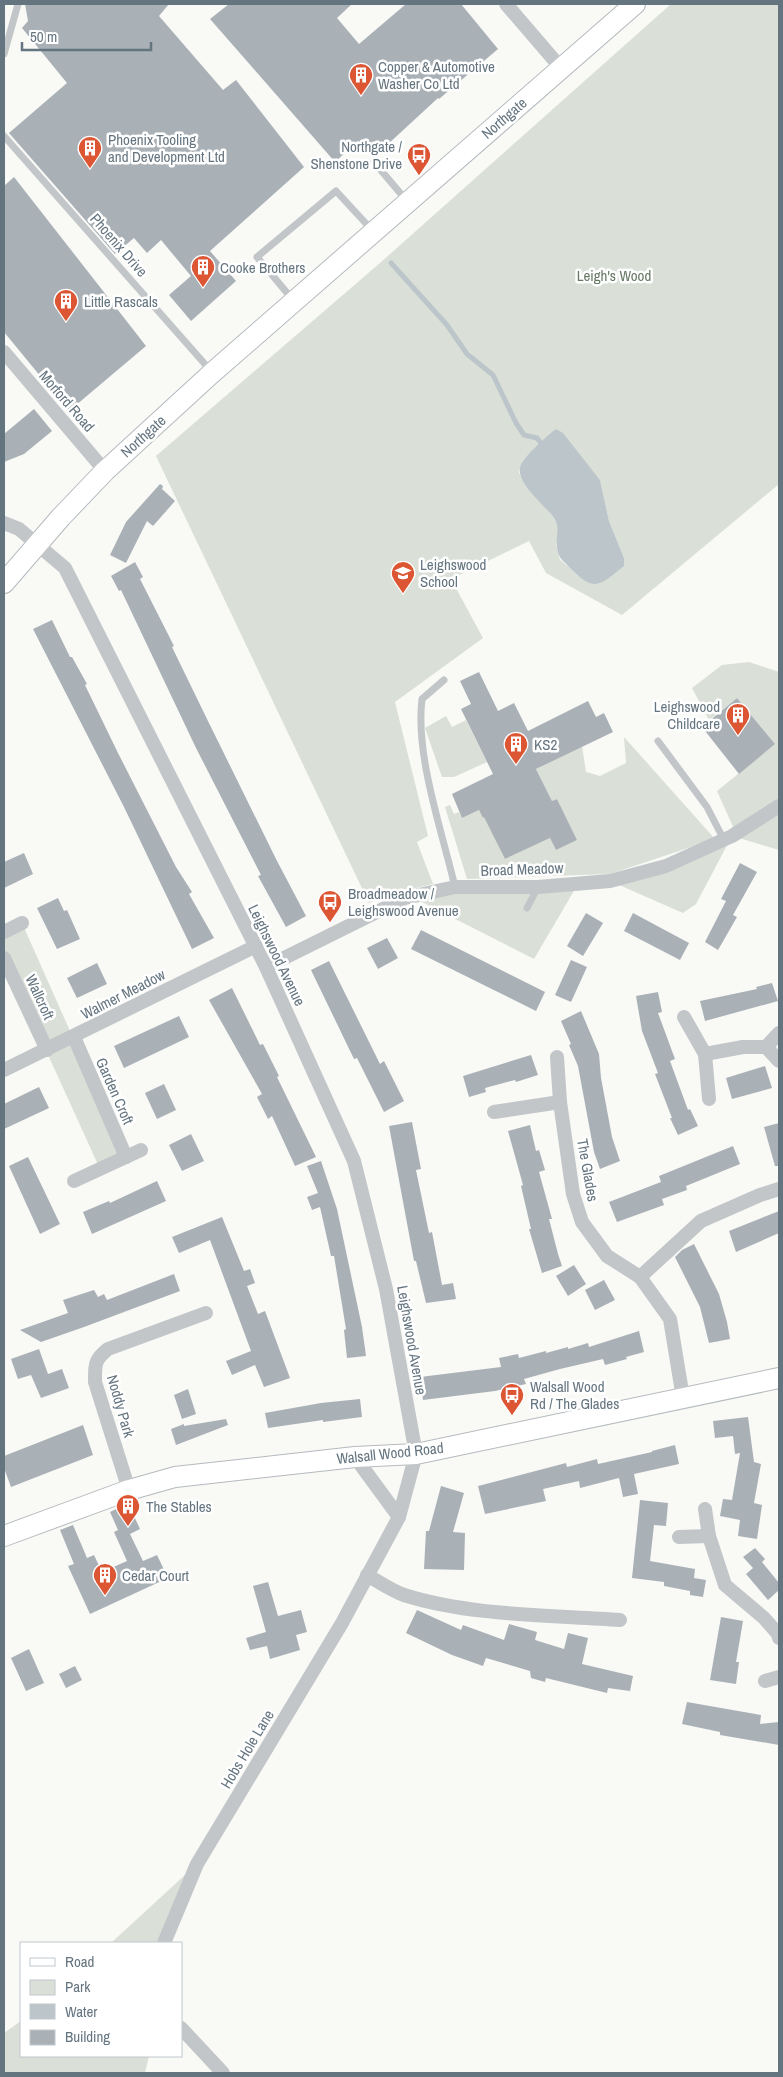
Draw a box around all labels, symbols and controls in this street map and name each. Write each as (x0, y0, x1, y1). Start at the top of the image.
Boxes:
scale bar (22, 20, 151, 52)
text: 50 m (30, 26, 57, 47)
place label: Copper & Automotive Washer Co Ltd (378, 56, 495, 94)
building icon: Copper & Automotive Washer Co Ltd (348, 62, 374, 96)
street label: Northgate (477, 92, 531, 144)
place label: Phoenix Tooling and Development Ltd (108, 129, 225, 167)
building icon: Phoenix Tooling and Development Ltd (77, 135, 103, 169)
place label: Northgate / Shenstone Drive (310, 136, 403, 174)
bus stop icon: Northgate / Shenstone Drive (406, 142, 432, 176)
street label: Phoenix Drive (86, 209, 153, 281)
building icon: Cooke Brothers (190, 254, 216, 288)
place label: Cooke Brothers (220, 257, 305, 278)
park label: Leigh's Wood (577, 265, 651, 286)
building icon: Little Rascals (53, 288, 79, 322)
place label: Little Rascals (84, 291, 158, 312)
street label: Morford Road (34, 366, 100, 436)
street label: Northgate (116, 410, 170, 462)
place label: Leighswood School (420, 554, 486, 592)
school or university icon: Leighswood School (390, 560, 416, 594)
place label: Leighswood Childcare (654, 696, 720, 734)
building icon: Leighswood Childcare (725, 702, 751, 736)
building icon: KS2 (503, 731, 529, 765)
place label: KS2 (534, 734, 557, 755)
street label: Broad Meadow (480, 857, 564, 881)
place label: Broadmeadow / Leighswood Avenue (348, 883, 459, 921)
bus stop icon: Broadmeadow / Leighswood Avenue (317, 889, 343, 923)
street label: Leighswood Avenue (243, 901, 311, 1009)
street label: Walmer Meadow (77, 964, 169, 1024)
street label: Wallcroft (20, 971, 60, 1023)
street label: Garden Croft (91, 1054, 139, 1128)
street label: The Glades (572, 1137, 604, 1203)
street label: Leighswood Avenue (392, 1284, 432, 1396)
street label: Noddy Park (102, 1372, 140, 1441)
place label: Walsall Wood Rd / The Glades (530, 1376, 619, 1414)
bus stop icon: Walsall Wood Rd / The Glades (499, 1382, 525, 1416)
street label: Walsall Wood Road (336, 1437, 444, 1469)
building icon: The Stables (115, 1493, 141, 1527)
place label: The Stables (146, 1496, 212, 1517)
building icon: Cedar Court (92, 1562, 118, 1596)
place label: Cedar Court (122, 1565, 190, 1586)
street label: Hobs Hole Lane (215, 1706, 279, 1792)
legend (20, 1942, 182, 2057)
text: Road (65, 1951, 94, 1972)
text: Park (65, 1976, 91, 1997)
text: Water (65, 2001, 97, 2022)
text: Building (65, 2026, 110, 2047)

